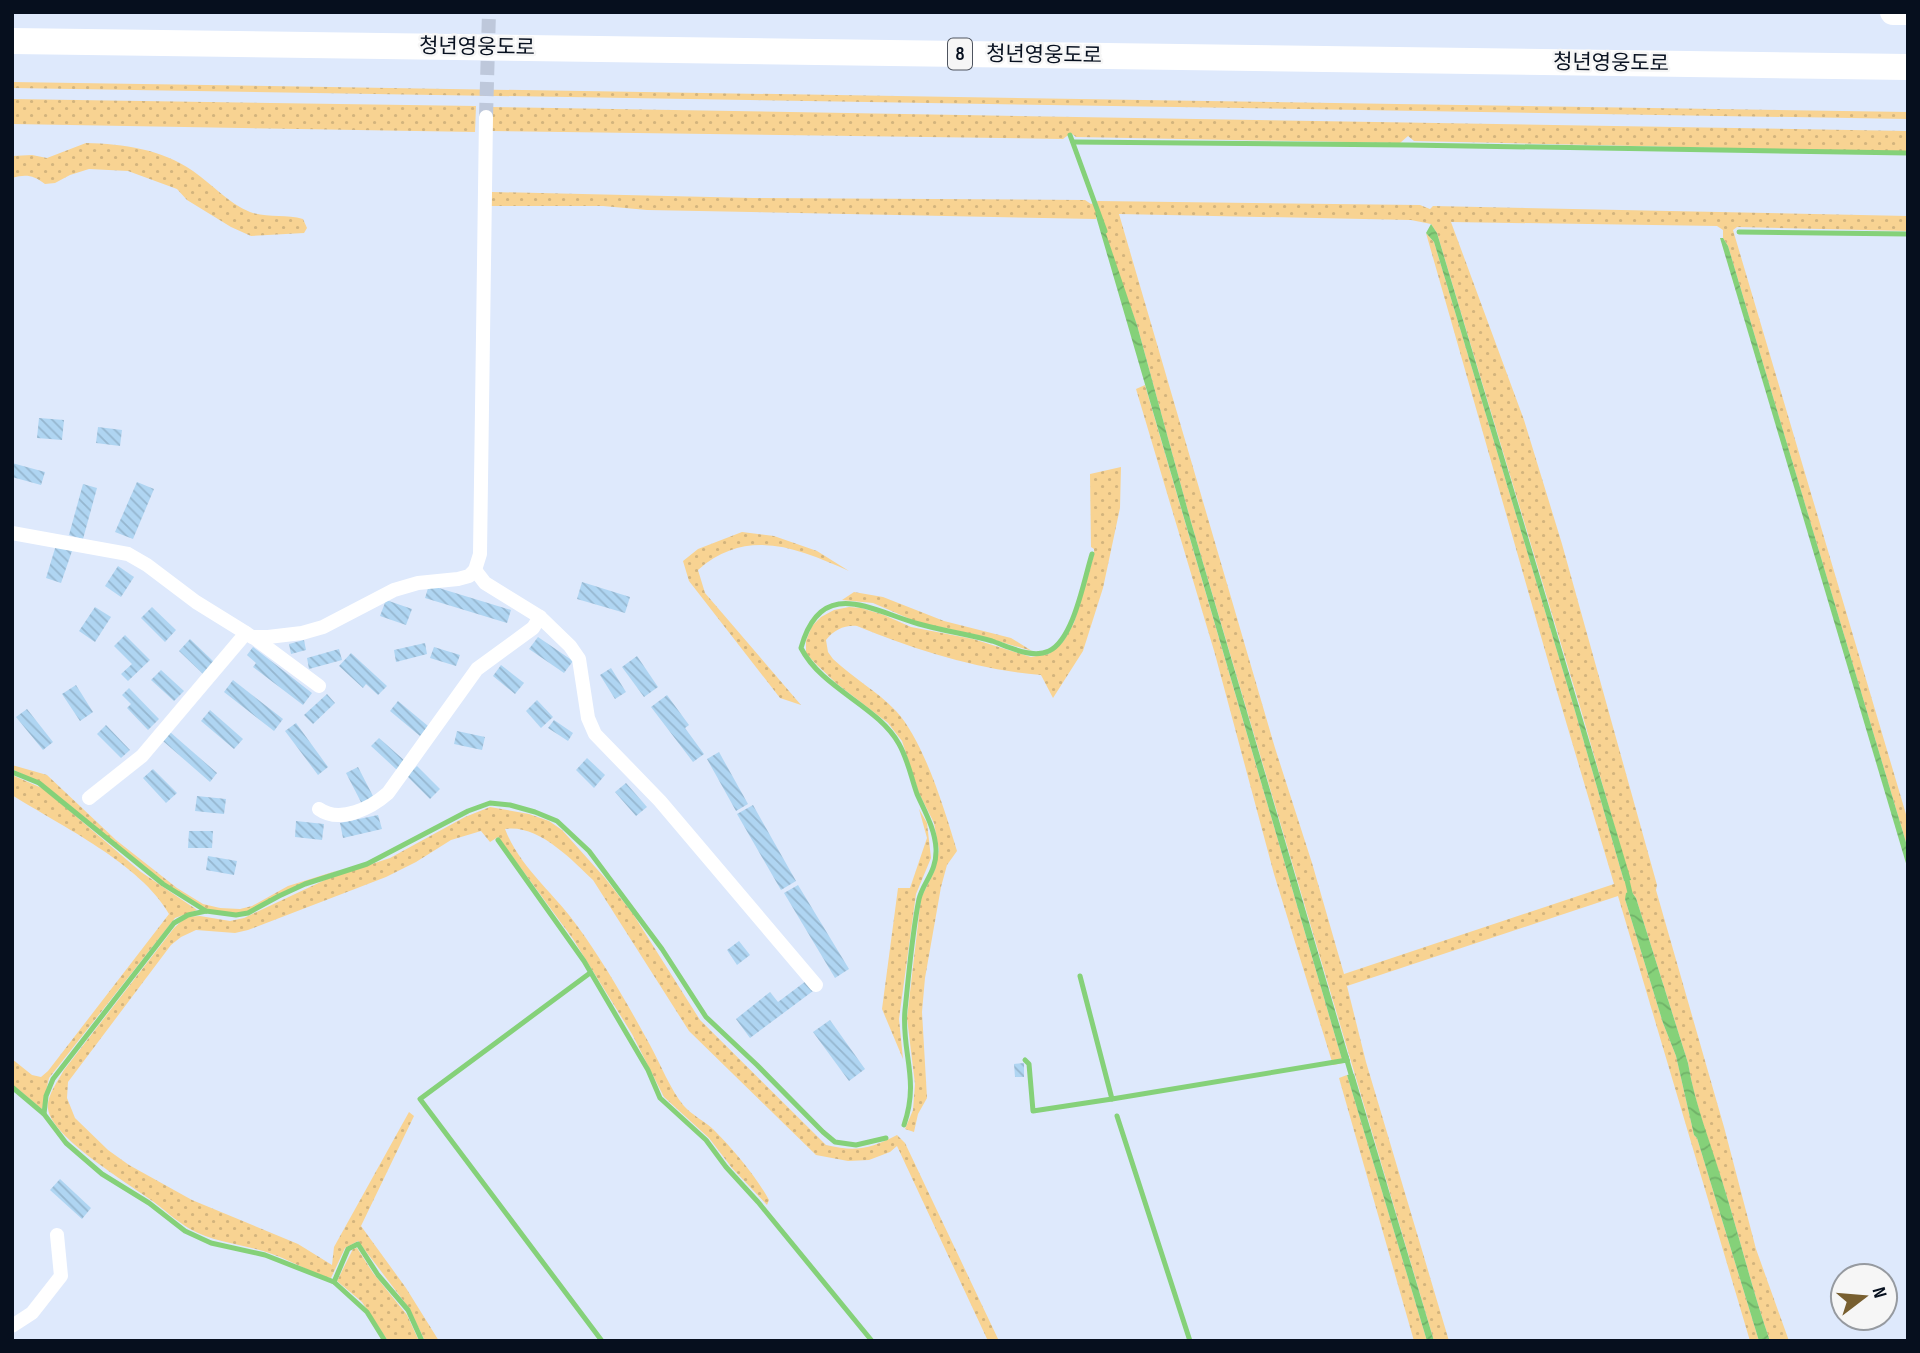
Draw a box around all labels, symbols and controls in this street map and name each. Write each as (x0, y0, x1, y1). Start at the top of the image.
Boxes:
street label: 청년영웅도로 (419, 33, 535, 61)
road number: 8 (948, 38, 972, 70)
street label: 청년영웅도로 (986, 41, 1102, 69)
street label: 청년영웅도로 (1553, 49, 1669, 77)
north arrow (1829, 1262, 1899, 1332)
text: N (1866, 1285, 1891, 1301)

